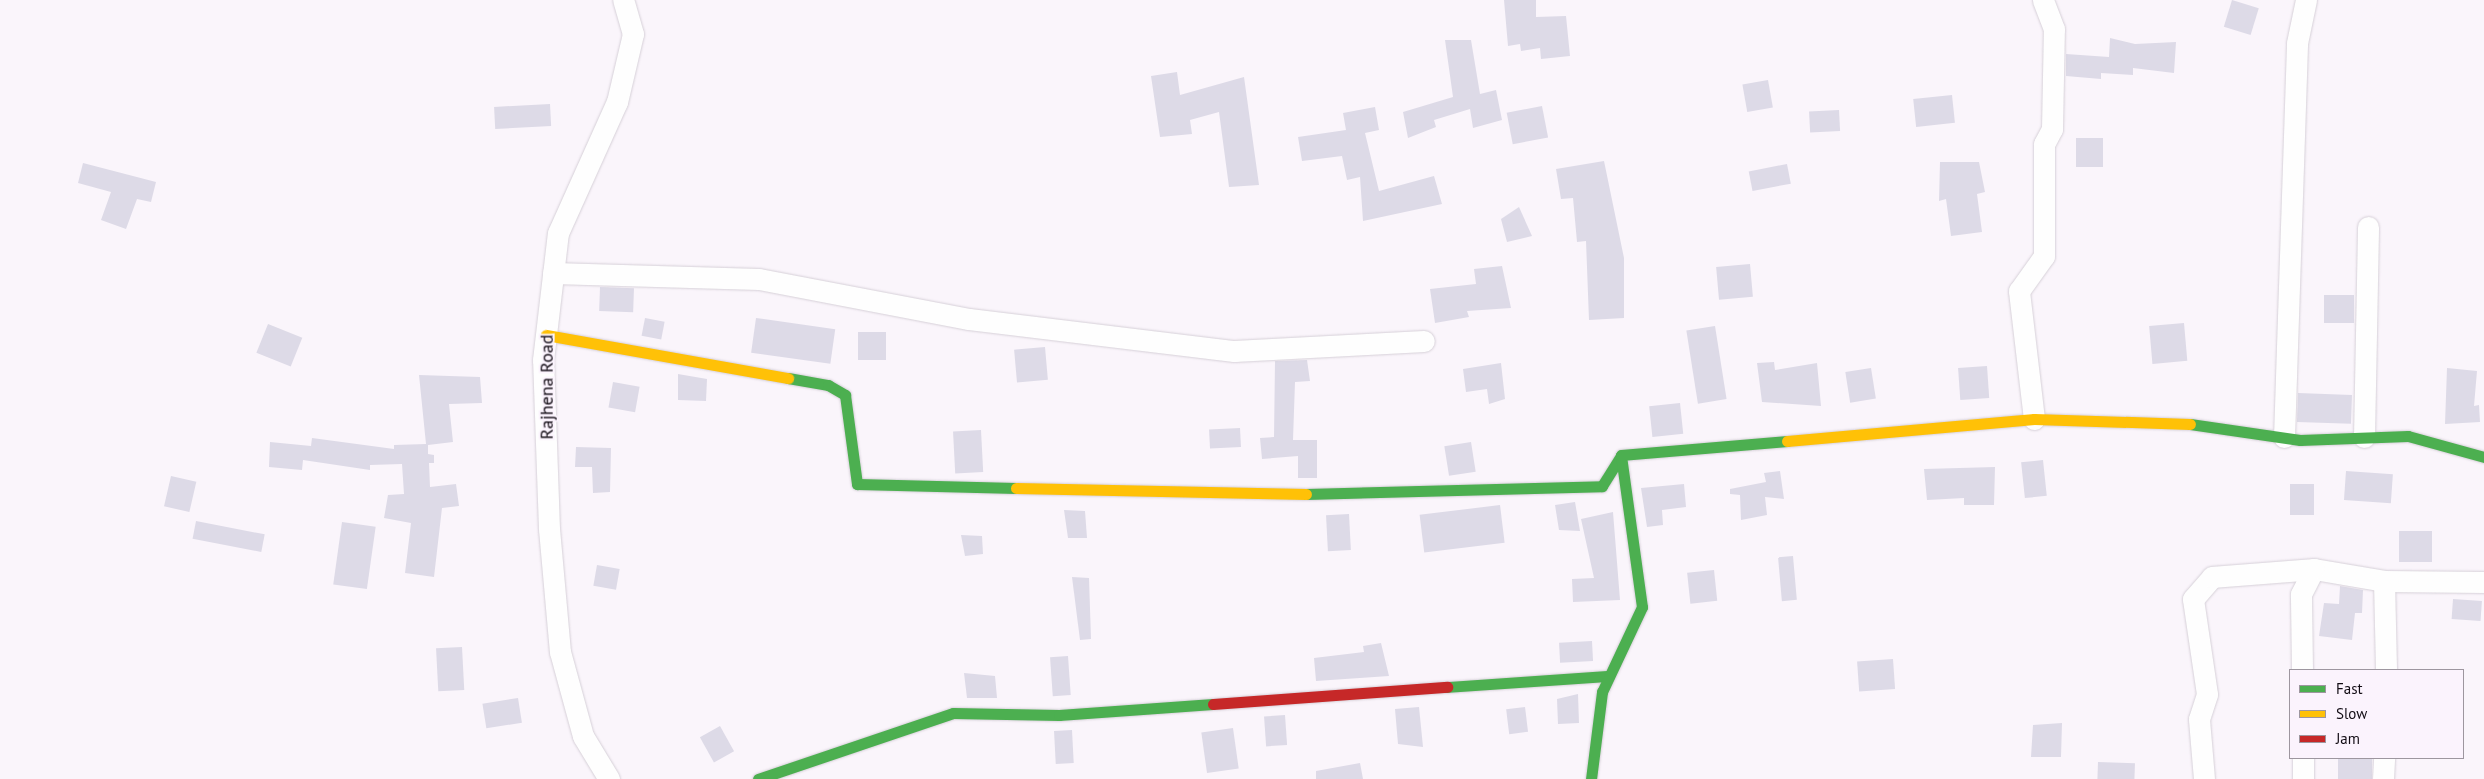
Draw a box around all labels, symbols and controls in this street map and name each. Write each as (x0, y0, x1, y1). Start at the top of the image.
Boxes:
street label: Rajhena Road (536, 335, 558, 439)
legend (2289, 669, 2464, 759)
text: Fast (2336, 679, 2363, 698)
text: Slow (2336, 704, 2367, 723)
text: Jam (2336, 729, 2360, 748)

